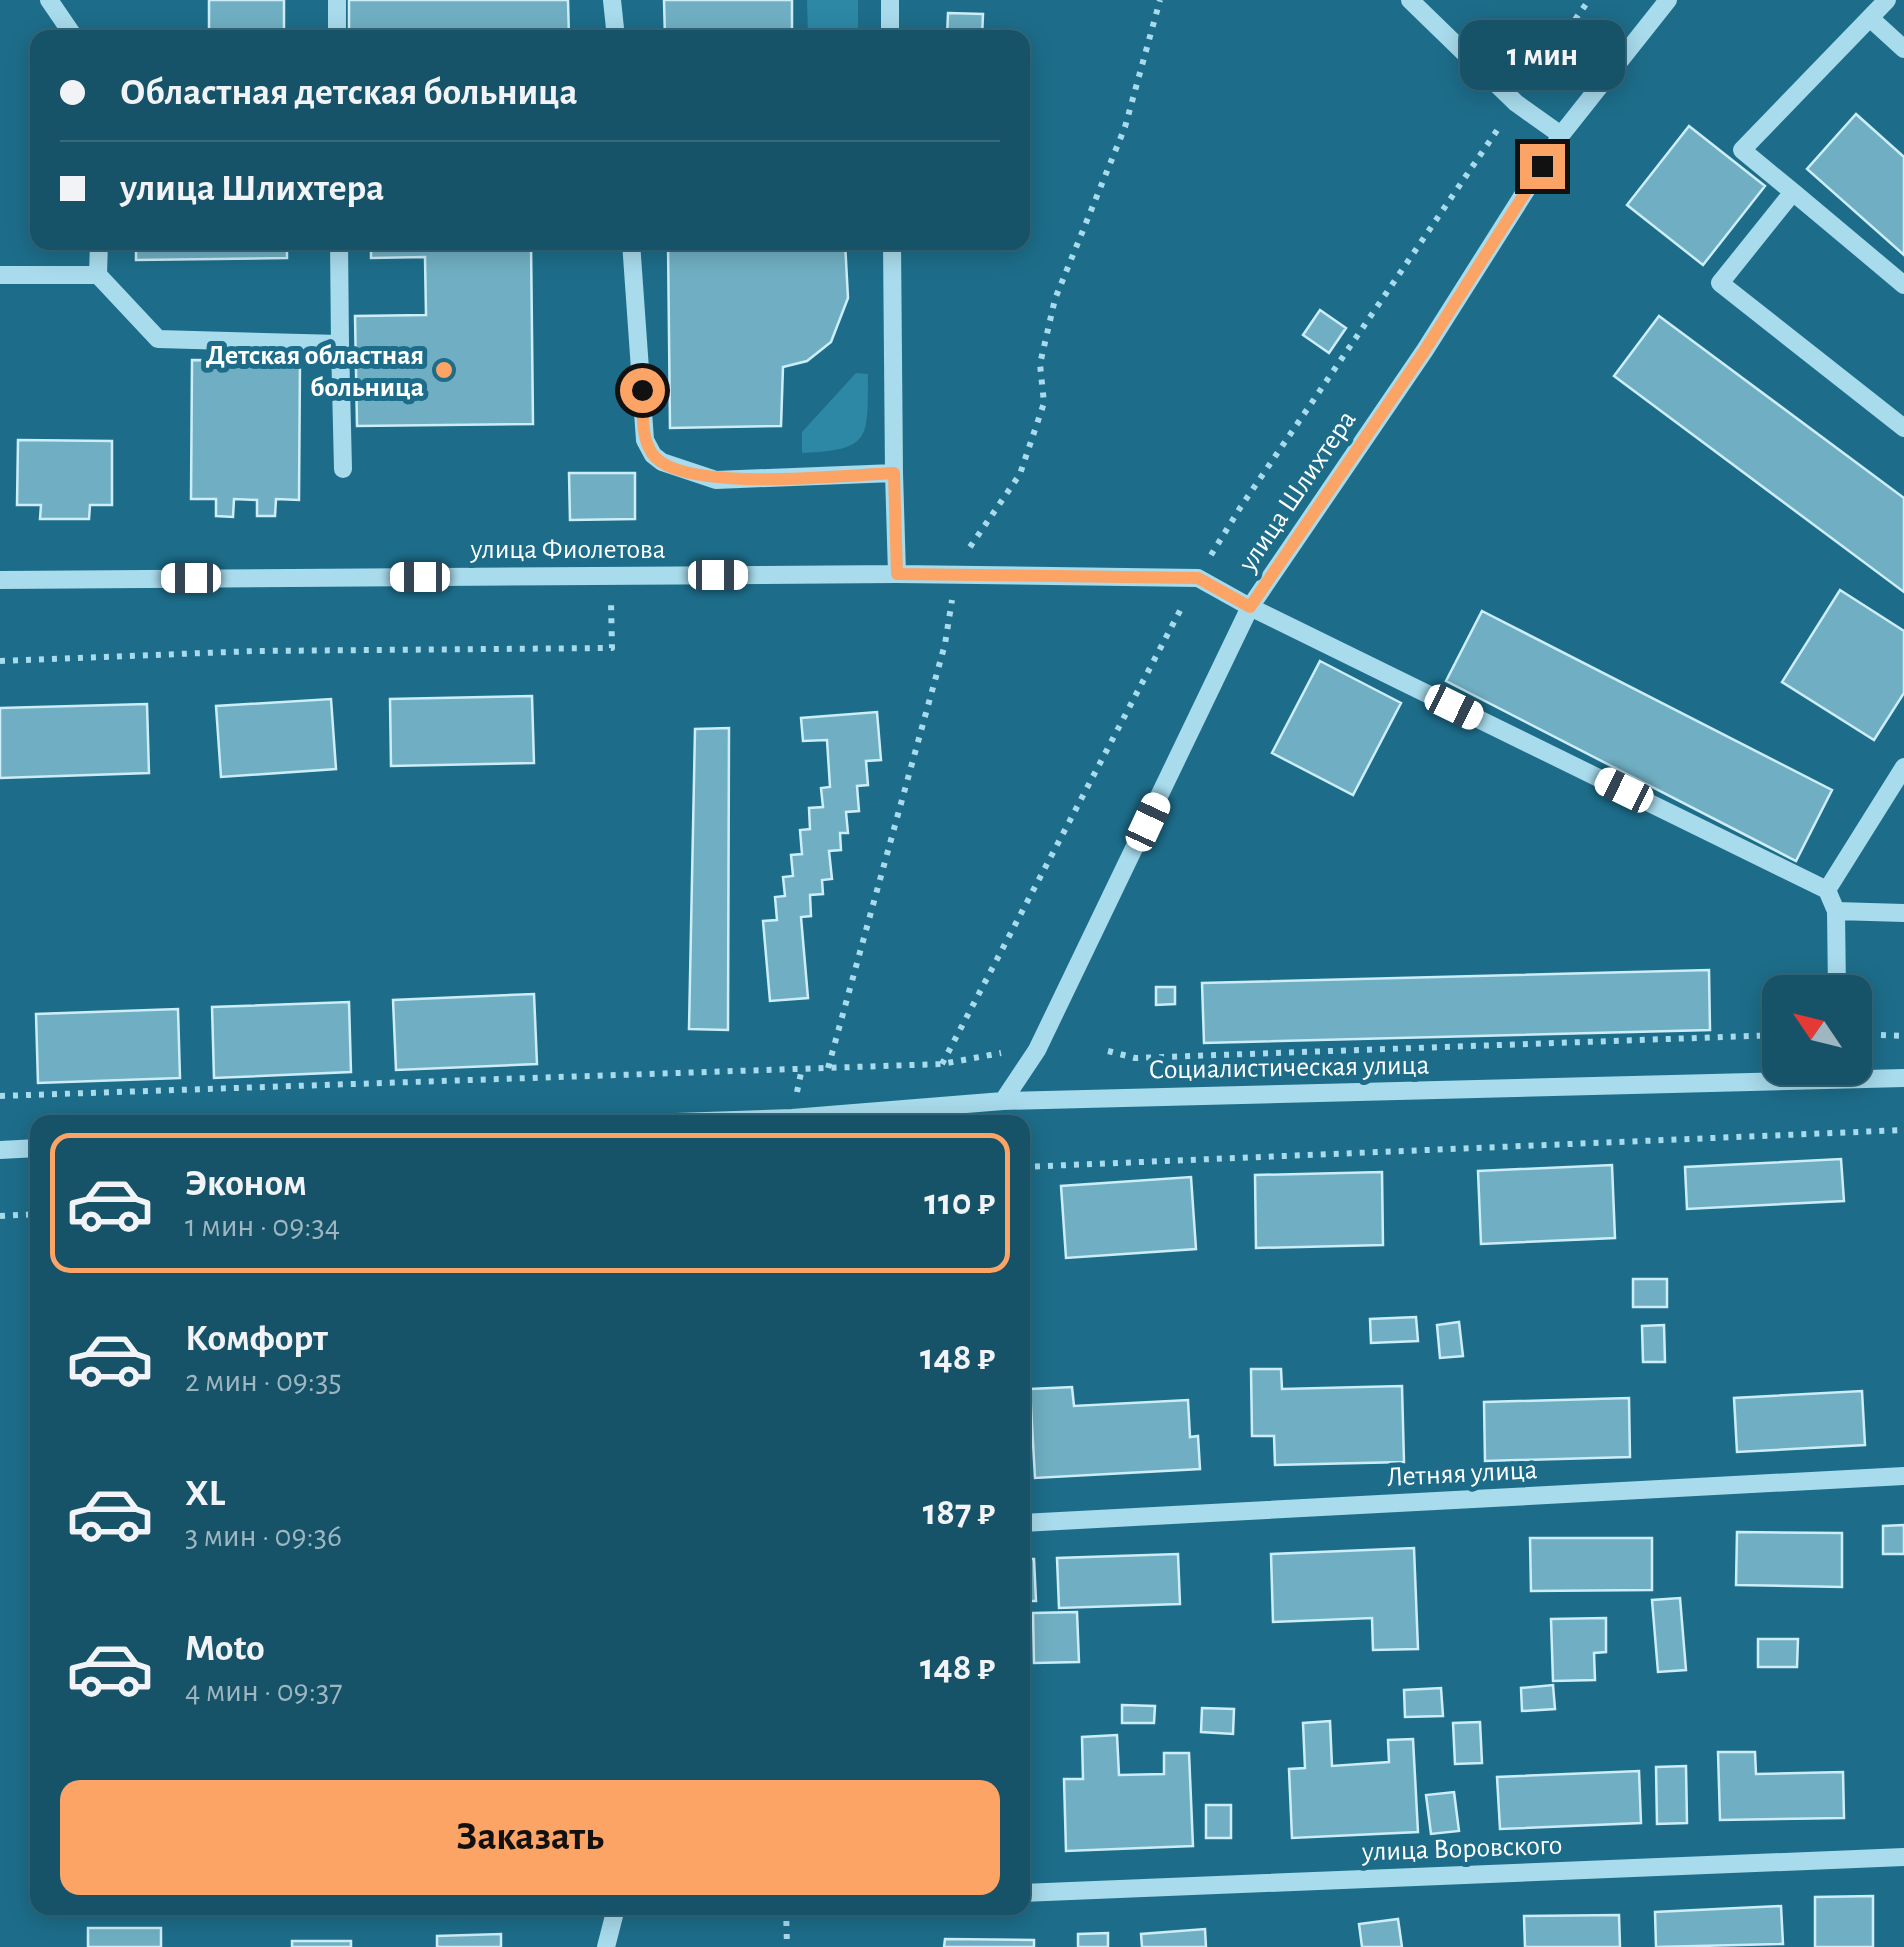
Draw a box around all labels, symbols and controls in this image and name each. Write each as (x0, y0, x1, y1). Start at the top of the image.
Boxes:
callout: 1 мин (1460, 21, 1624, 91)
text: 1 мин (1507, 39, 1578, 71)
text: Областная детская больница (120, 74, 577, 112)
route end (1520, 144, 1565, 189)
text: улица Шлихтера (120, 170, 384, 208)
place label: Детская областная больница (206, 342, 424, 402)
marker: Детская областная больница (433, 359, 455, 381)
route start (620, 368, 665, 413)
street label: улица Шлихтера (1233, 406, 1362, 577)
street label: улица Фиолетова (469, 536, 666, 564)
car (688, 560, 748, 590)
car (390, 562, 450, 592)
car (161, 563, 221, 593)
car (1420, 680, 1488, 734)
car (1590, 763, 1658, 817)
car (1122, 788, 1174, 856)
north arrow (1762, 975, 1872, 1085)
map controls (1762, 975, 1872, 1085)
street label: Социалистическая улица (1148, 1052, 1430, 1084)
icon: car (65, 1158, 155, 1248)
text: Эконом (185, 1165, 307, 1203)
text: 110 ₽ (924, 1184, 995, 1222)
text: 1 мин · 09:34 (185, 1210, 340, 1242)
icon: car (65, 1313, 155, 1403)
text: Комфорт (185, 1320, 328, 1358)
text: 148 ₽ (920, 1339, 995, 1377)
text: 2 мин · 09:35 (185, 1365, 342, 1397)
street label: Летняя улица (1386, 1456, 1538, 1492)
icon: car (65, 1468, 155, 1558)
text: XL (185, 1475, 225, 1513)
text: 187 ₽ (923, 1494, 995, 1532)
text: 3 мин · 09:36 (185, 1520, 342, 1552)
icon: car (65, 1623, 155, 1713)
text: Moto (185, 1630, 265, 1668)
text: 148 ₽ (920, 1649, 995, 1687)
text: 4 мин · 09:37 (185, 1675, 343, 1707)
button: Заказать (60, 1780, 1000, 1895)
street label: улица Воровского (1361, 1832, 1563, 1867)

